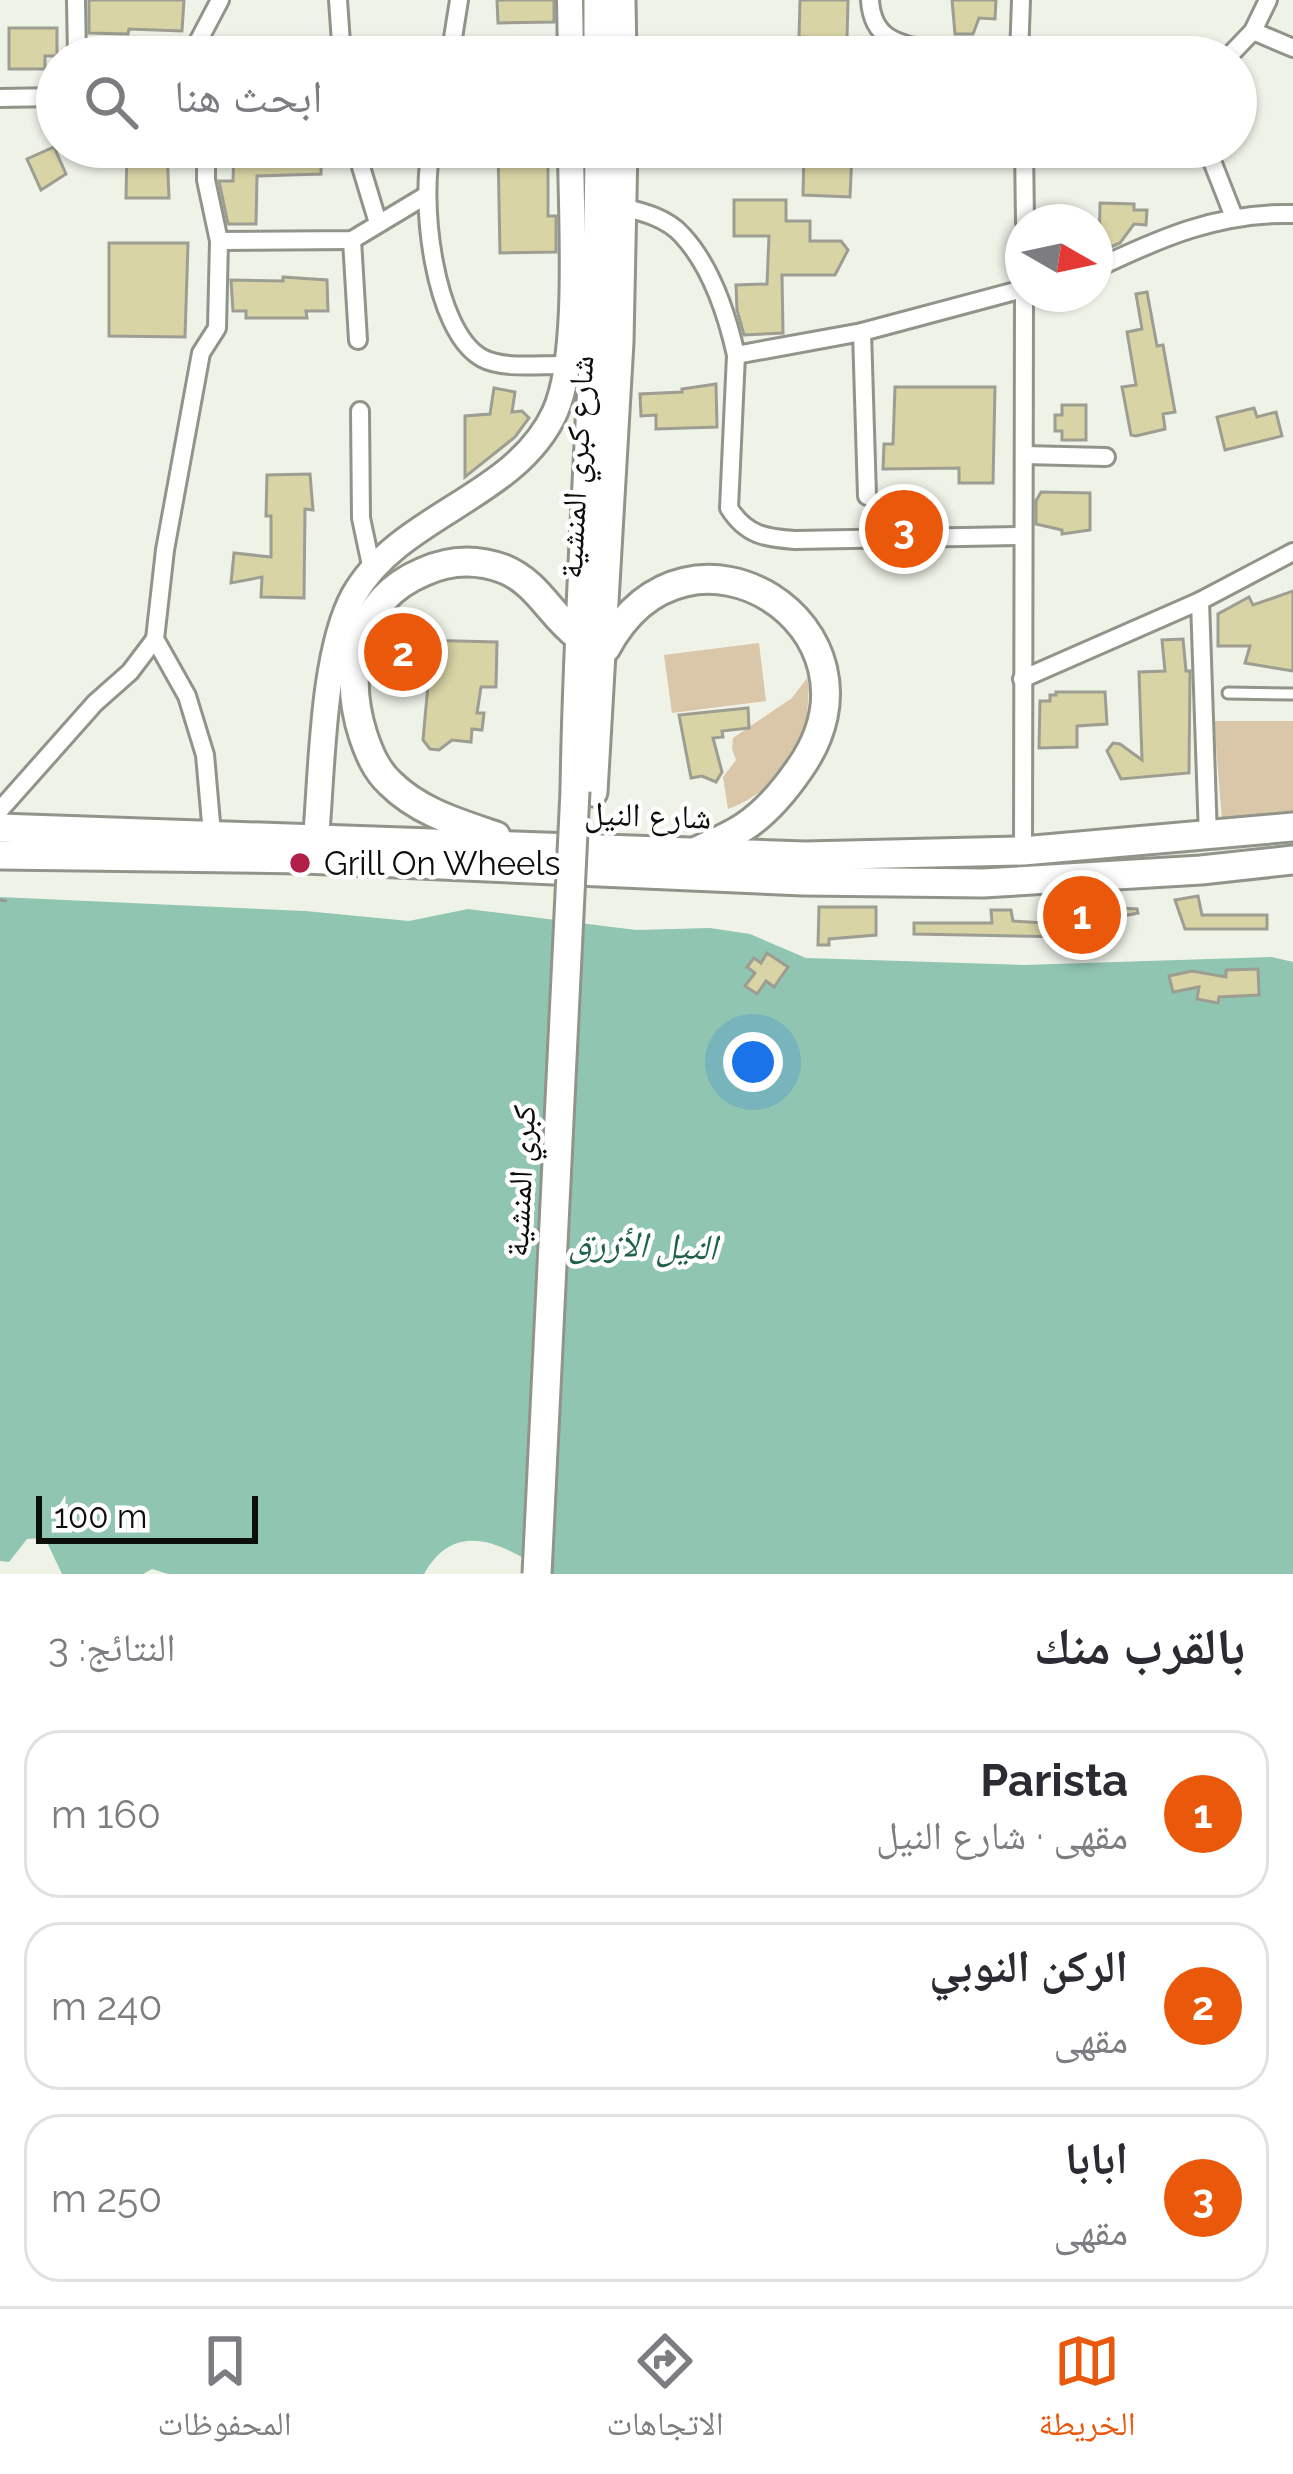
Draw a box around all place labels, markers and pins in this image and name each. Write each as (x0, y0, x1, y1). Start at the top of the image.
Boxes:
pin: 3 (865, 484, 943, 574)
pin: 2 (364, 607, 442, 697)
place label: Grill On Wheels (324, 844, 560, 883)
marker: Grill On Wheels (287, 850, 313, 876)
pin: 1 (1043, 870, 1121, 960)

